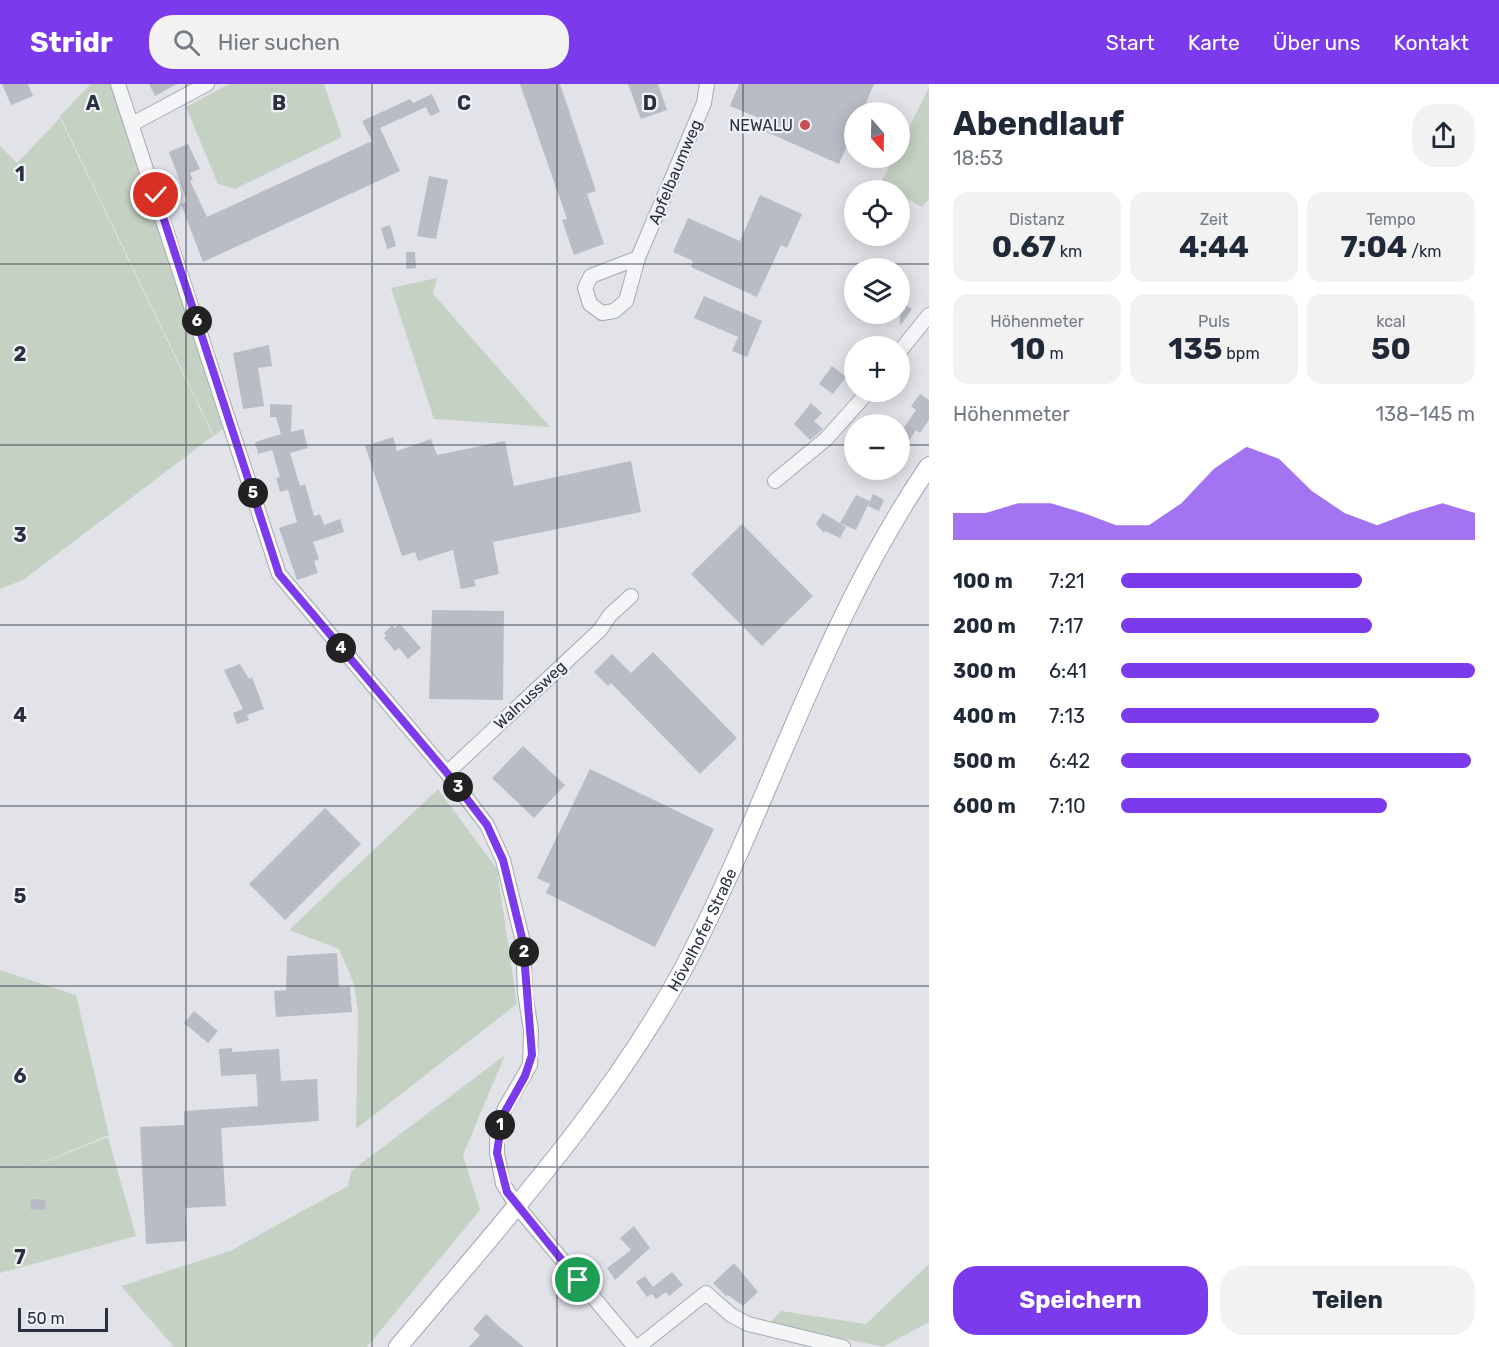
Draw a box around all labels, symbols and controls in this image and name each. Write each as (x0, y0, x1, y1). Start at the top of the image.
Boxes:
search box (149, 15, 569, 69)
text: Stridr (30, 26, 113, 59)
icon: search (170, 26, 203, 59)
text: Hier suchen (218, 29, 340, 56)
text: Start (1106, 30, 1155, 55)
text: Karte (1188, 30, 1240, 55)
text: Über uns (1273, 30, 1361, 55)
text: Kontakt (1394, 30, 1469, 55)
text: A (86, 91, 101, 115)
text: B (272, 91, 286, 115)
text: C (457, 91, 471, 115)
text: D (643, 91, 657, 115)
north arrow (844, 102, 910, 168)
map controls (844, 102, 910, 480)
text: Abendlauf (953, 104, 1124, 143)
button: share (1412, 104, 1475, 167)
place label: NEWALU (729, 116, 793, 135)
street label: Apfelbaumweg (644, 117, 706, 227)
marker: NEWALU (798, 118, 812, 132)
text: 18:53 (953, 146, 1003, 170)
text: 1 (15, 162, 25, 186)
pin (130, 169, 181, 220)
icon: check (139, 178, 172, 211)
button: locate (844, 180, 910, 246)
text: Distanz (1009, 210, 1065, 229)
text: Zeit (1200, 210, 1228, 229)
text: Tempo (1366, 210, 1416, 229)
text: 0.67 (992, 229, 1056, 265)
text: 4:44 (1179, 229, 1249, 265)
text: 7:04 (1341, 229, 1407, 265)
text: km (1056, 242, 1082, 261)
text: /km (1407, 242, 1441, 261)
button: layers (844, 258, 910, 324)
pin: 6 (182, 306, 212, 336)
text: 6 (192, 311, 202, 330)
text: Höhenmeter (990, 312, 1084, 331)
text: Puls (1198, 312, 1230, 331)
text: kcal (1376, 312, 1406, 331)
text: 10 (1010, 331, 1046, 367)
text: 135 (1168, 331, 1222, 367)
text: 50 (1371, 331, 1411, 367)
button: + (844, 336, 910, 402)
text: 2 (14, 342, 27, 366)
text: m (1046, 344, 1064, 363)
text: bpm (1222, 344, 1260, 363)
text: Höhenmeter (953, 402, 1070, 426)
text: 138–145 m (1375, 402, 1475, 426)
button: − (844, 414, 910, 480)
pin: 5 (238, 478, 268, 508)
text: 5 (248, 483, 258, 502)
text: 3 (13, 523, 27, 547)
text: 100 m (953, 569, 1013, 593)
text: 7:21 (1049, 569, 1085, 593)
text: 200 m (953, 614, 1016, 638)
text: 7:17 (1049, 614, 1083, 638)
pin: 4 (326, 633, 356, 663)
text: 4 (336, 638, 346, 657)
street label: Walnussweg (490, 657, 570, 733)
text: 300 m (953, 659, 1016, 683)
text: 6:41 (1049, 659, 1087, 683)
text: 4 (13, 703, 27, 727)
text: 400 m (953, 704, 1016, 728)
text: 7:13 (1049, 704, 1085, 728)
text: 500 m (953, 749, 1016, 773)
text: 6:42 (1049, 749, 1090, 773)
pin: 3 (443, 772, 473, 802)
text: 3 (453, 777, 463, 796)
text: 600 m (953, 794, 1016, 818)
text: 7:10 (1049, 794, 1086, 818)
street label: Hövelhofer Straße (663, 865, 740, 994)
text: 5 (14, 884, 27, 908)
pin: 2 (509, 937, 539, 967)
text: 2 (519, 942, 529, 961)
text: 6 (13, 1064, 27, 1088)
pin: 1 (485, 1110, 515, 1140)
text: 1 (496, 1115, 504, 1134)
text: 7 (14, 1245, 26, 1269)
pin (552, 1254, 603, 1305)
icon: arrive (561, 1263, 594, 1296)
button: Speichern (953, 1266, 1208, 1335)
button: Teilen (1220, 1266, 1475, 1335)
scale bar (18, 1305, 108, 1332)
text: 50 m (27, 1309, 65, 1328)

